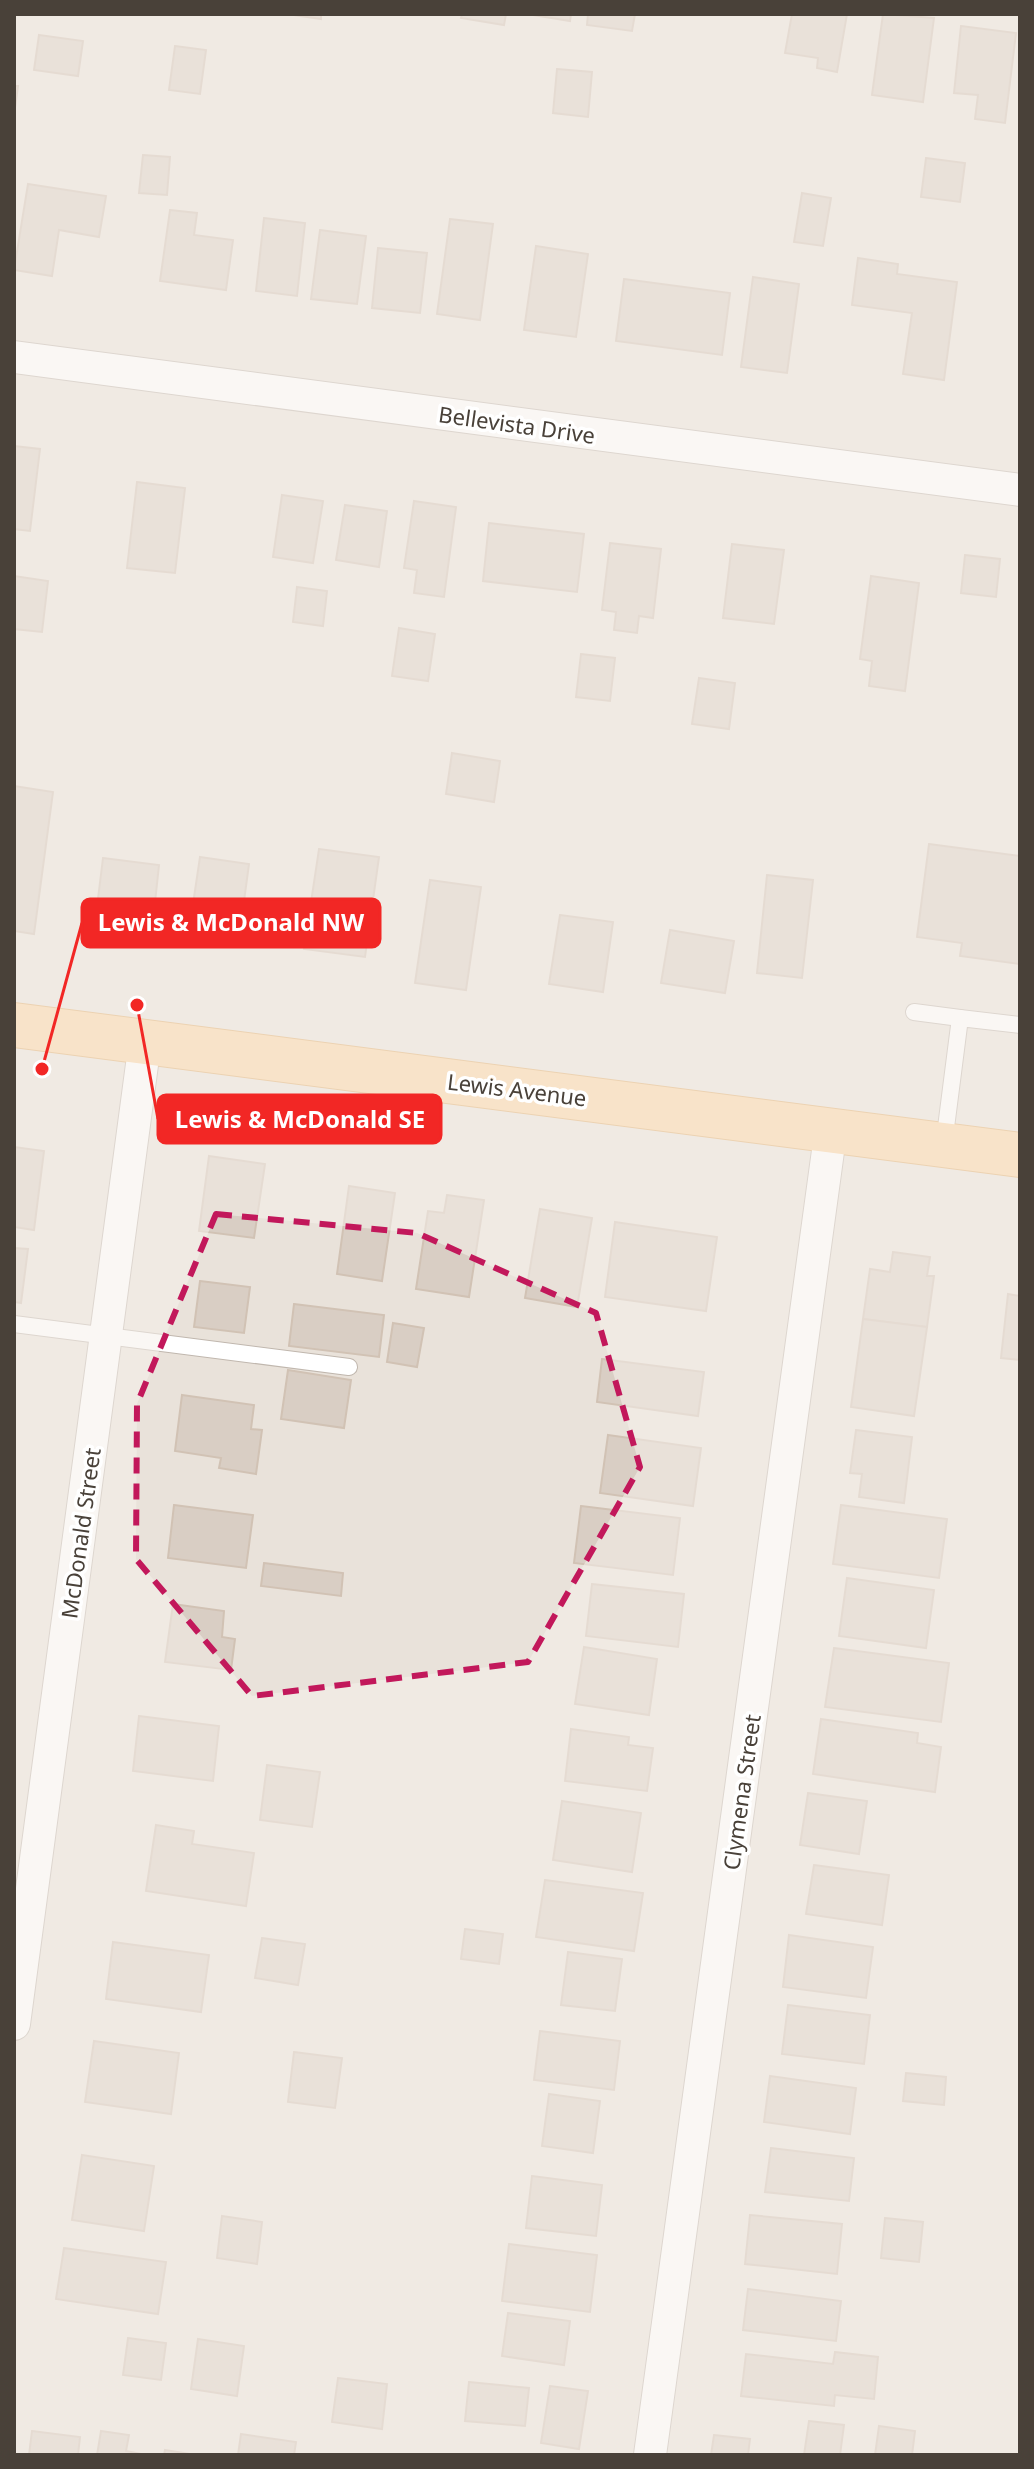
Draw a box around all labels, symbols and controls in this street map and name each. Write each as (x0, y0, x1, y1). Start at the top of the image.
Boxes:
street label: Bellevista Drive (437, 398, 597, 450)
callout: Lewis & McDonald NW (82, 899, 380, 947)
text: Lewis & McDonald NW (98, 905, 365, 938)
street label: Lewis Avenue (446, 1066, 588, 1112)
callout: Lewis & McDonald SE (158, 1095, 441, 1143)
text: Lewis & McDonald SE (175, 1102, 425, 1135)
street label: McDonald Street (53, 1446, 107, 1620)
street label: Clymena Street (715, 1712, 767, 1872)

